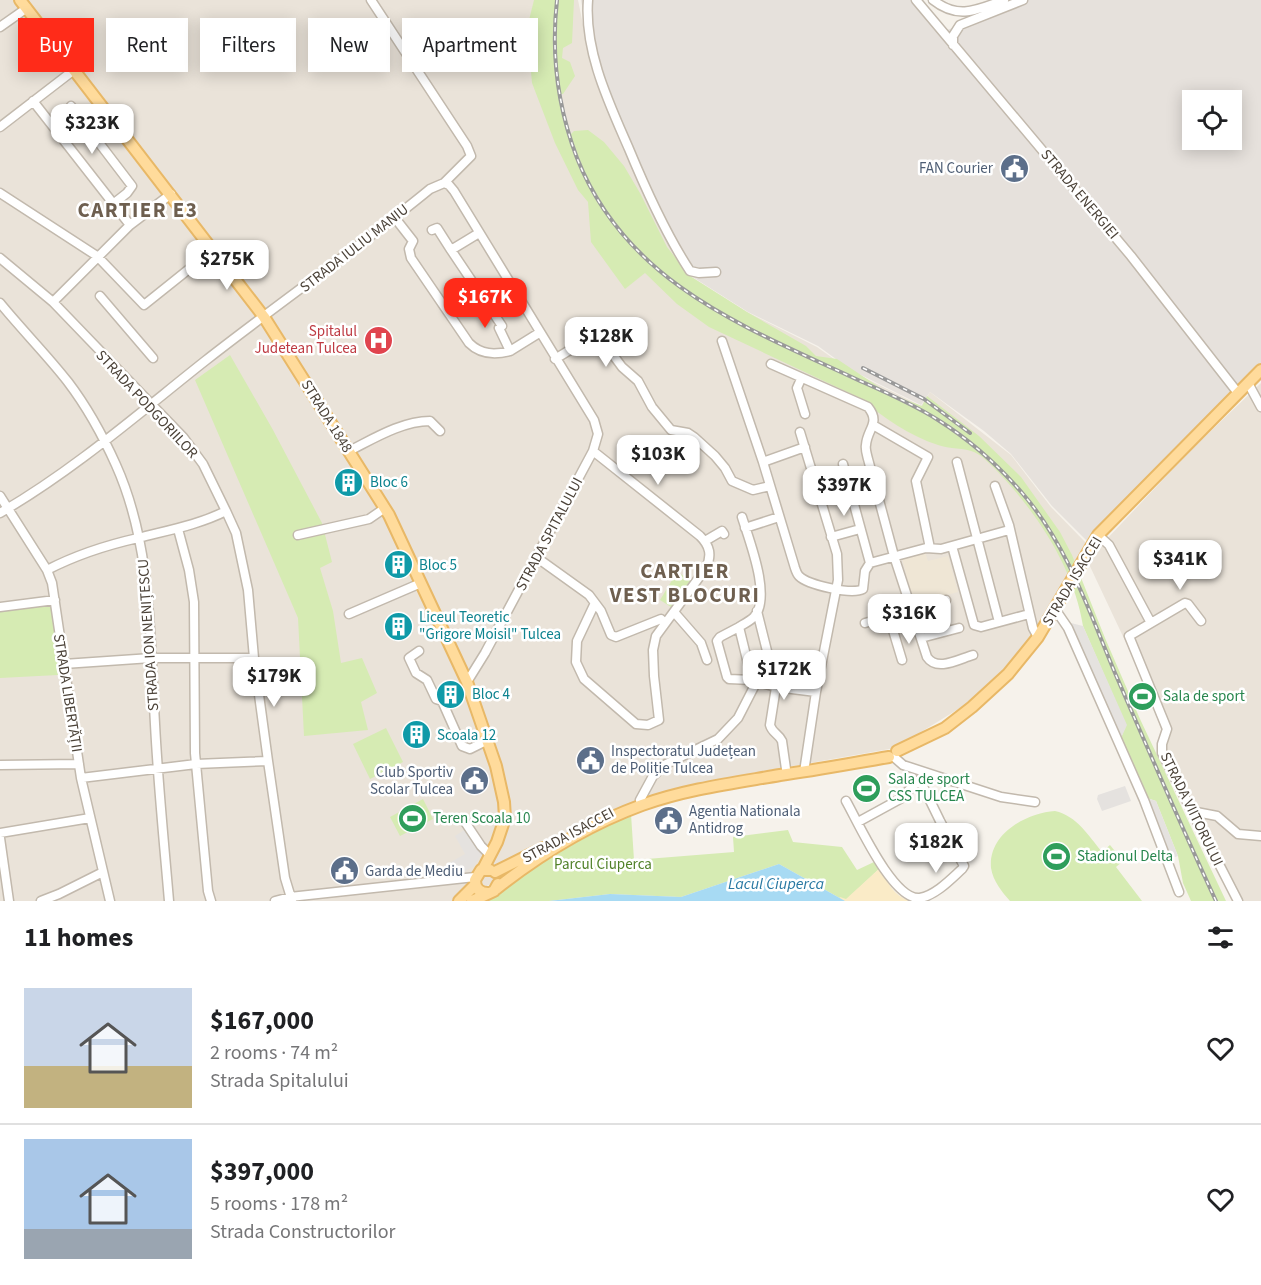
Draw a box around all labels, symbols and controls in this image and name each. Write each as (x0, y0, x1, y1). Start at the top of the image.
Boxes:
chip: Buy (18, 18, 94, 72)
chip: Rent (106, 18, 188, 72)
chip: Filters (200, 18, 296, 72)
chip: New (308, 18, 390, 72)
chip: Apartment (402, 18, 538, 72)
map controls (1182, 90, 1242, 150)
button: locate (1182, 90, 1242, 150)
pin: $323K (50, 104, 134, 155)
text: $323K (65, 109, 119, 137)
street label: STRADA ENERGIEI (1036, 145, 1124, 244)
public building icon: FAN Courier (998, 152, 1030, 184)
place label: FAN Courier (919, 158, 994, 179)
district label: CARTIER E3 (78, 195, 198, 225)
street label: STRADA IULIU MANIU (296, 199, 413, 297)
pin: $275K (185, 240, 269, 291)
text: $275K (200, 245, 254, 273)
pin: $167K (443, 278, 527, 329)
text: $167K (458, 283, 512, 311)
pin: $128K (564, 317, 648, 368)
place label: Spitalul Judetean Tulcea (255, 321, 357, 359)
text: $128K (579, 322, 633, 350)
hospital icon: Spitalul Judetean Tulcea (362, 324, 394, 356)
street label: STRADA PODGORIILOR (91, 346, 203, 464)
street label: STRADA 1848 (296, 376, 357, 457)
pin: $103K (616, 435, 700, 486)
text: $103K (631, 440, 685, 468)
building icon: Bloc 6 (333, 466, 365, 498)
pin: $397K (802, 466, 886, 517)
text: $397K (817, 471, 871, 499)
place label: Bloc 6 (370, 472, 408, 493)
street label: STRADA SPITALULUI (511, 474, 588, 595)
street label: STRADA ISACCEI (1037, 533, 1107, 630)
pin: $341K (1138, 540, 1222, 591)
text: $341K (1153, 545, 1207, 573)
building icon: Bloc 5 (382, 549, 414, 581)
place label: Bloc 5 (419, 555, 457, 576)
district label: CARTIER VEST BLOCURI (609, 556, 760, 610)
street label: STRADA ION NENIȚESCU (133, 558, 164, 712)
pin: $316K (867, 594, 951, 645)
text: $316K (882, 599, 936, 627)
place label: Liceul Teoretic "Grigore Moisil" Tulcea (419, 607, 561, 645)
building icon: Liceul Teoretic "Grigore Moisil" Tulcea (382, 610, 414, 642)
street label: STRADA LIBERTĂȚII (48, 632, 87, 754)
pin: $172K (742, 650, 826, 701)
text: $172K (757, 655, 811, 683)
pin: $179K (232, 657, 316, 708)
text: $179K (247, 662, 301, 690)
building icon: Bloc 4 (435, 678, 467, 710)
sports icon: Sala de sport (1126, 680, 1158, 712)
place label: Bloc 4 (472, 684, 511, 705)
place label: Sala de sport (1163, 686, 1245, 707)
building icon: Scoala 12 (400, 719, 432, 751)
place label: Scoala 12 (437, 725, 496, 746)
place label: Inspectoratul Județean de Poliție Tulcea (611, 741, 756, 779)
public building icon: Inspectoratul Județean de Poliție Tulcea (574, 744, 606, 776)
street label: STRADA VIITORULUI (1155, 749, 1228, 870)
place label: Club Sportiv Scolar Tulcea (370, 762, 453, 800)
public building icon: Club Sportiv Scolar Tulcea (458, 765, 490, 797)
place label: Sala de sport CSS TULCEA (888, 769, 970, 807)
sports icon: Sala de sport CSS TULCEA (851, 772, 883, 804)
place label: Agentia Nationala Antidrog (689, 801, 801, 839)
sports icon: Teren Scoala 10 (396, 802, 428, 834)
street label: STRADA ISACCEI (519, 802, 618, 868)
public building icon: Agentia Nationala Antidrog (652, 804, 684, 836)
place label: Teren Scoala 10 (433, 808, 531, 829)
pin: $182K (894, 823, 978, 874)
text: $182K (909, 828, 963, 856)
sports icon: Stadionul Delta (1040, 840, 1072, 872)
place label: Stadionul Delta (1077, 846, 1173, 867)
park label: Parcul Ciuperca (554, 854, 652, 875)
public building icon: Garda de Mediu (328, 855, 360, 887)
place label: Garda de Mediu (365, 861, 463, 882)
water label: Lacul Ciuperca (728, 873, 824, 895)
text: 11 homes (24, 919, 133, 956)
icon: filters (1204, 921, 1237, 954)
text: $167,000 (210, 1002, 314, 1039)
icon: home (72, 1012, 144, 1084)
icon: heart (1204, 1032, 1237, 1065)
text: 2 rooms · 74 m² (210, 1039, 338, 1067)
text: Strada Spitalului (210, 1067, 349, 1095)
text: $397,000 (210, 1153, 314, 1190)
icon: home (72, 1163, 144, 1235)
icon: heart (1204, 1183, 1237, 1216)
text: 5 rooms · 178 m² (210, 1190, 348, 1218)
text: Strada Constructorilor (210, 1218, 395, 1246)

